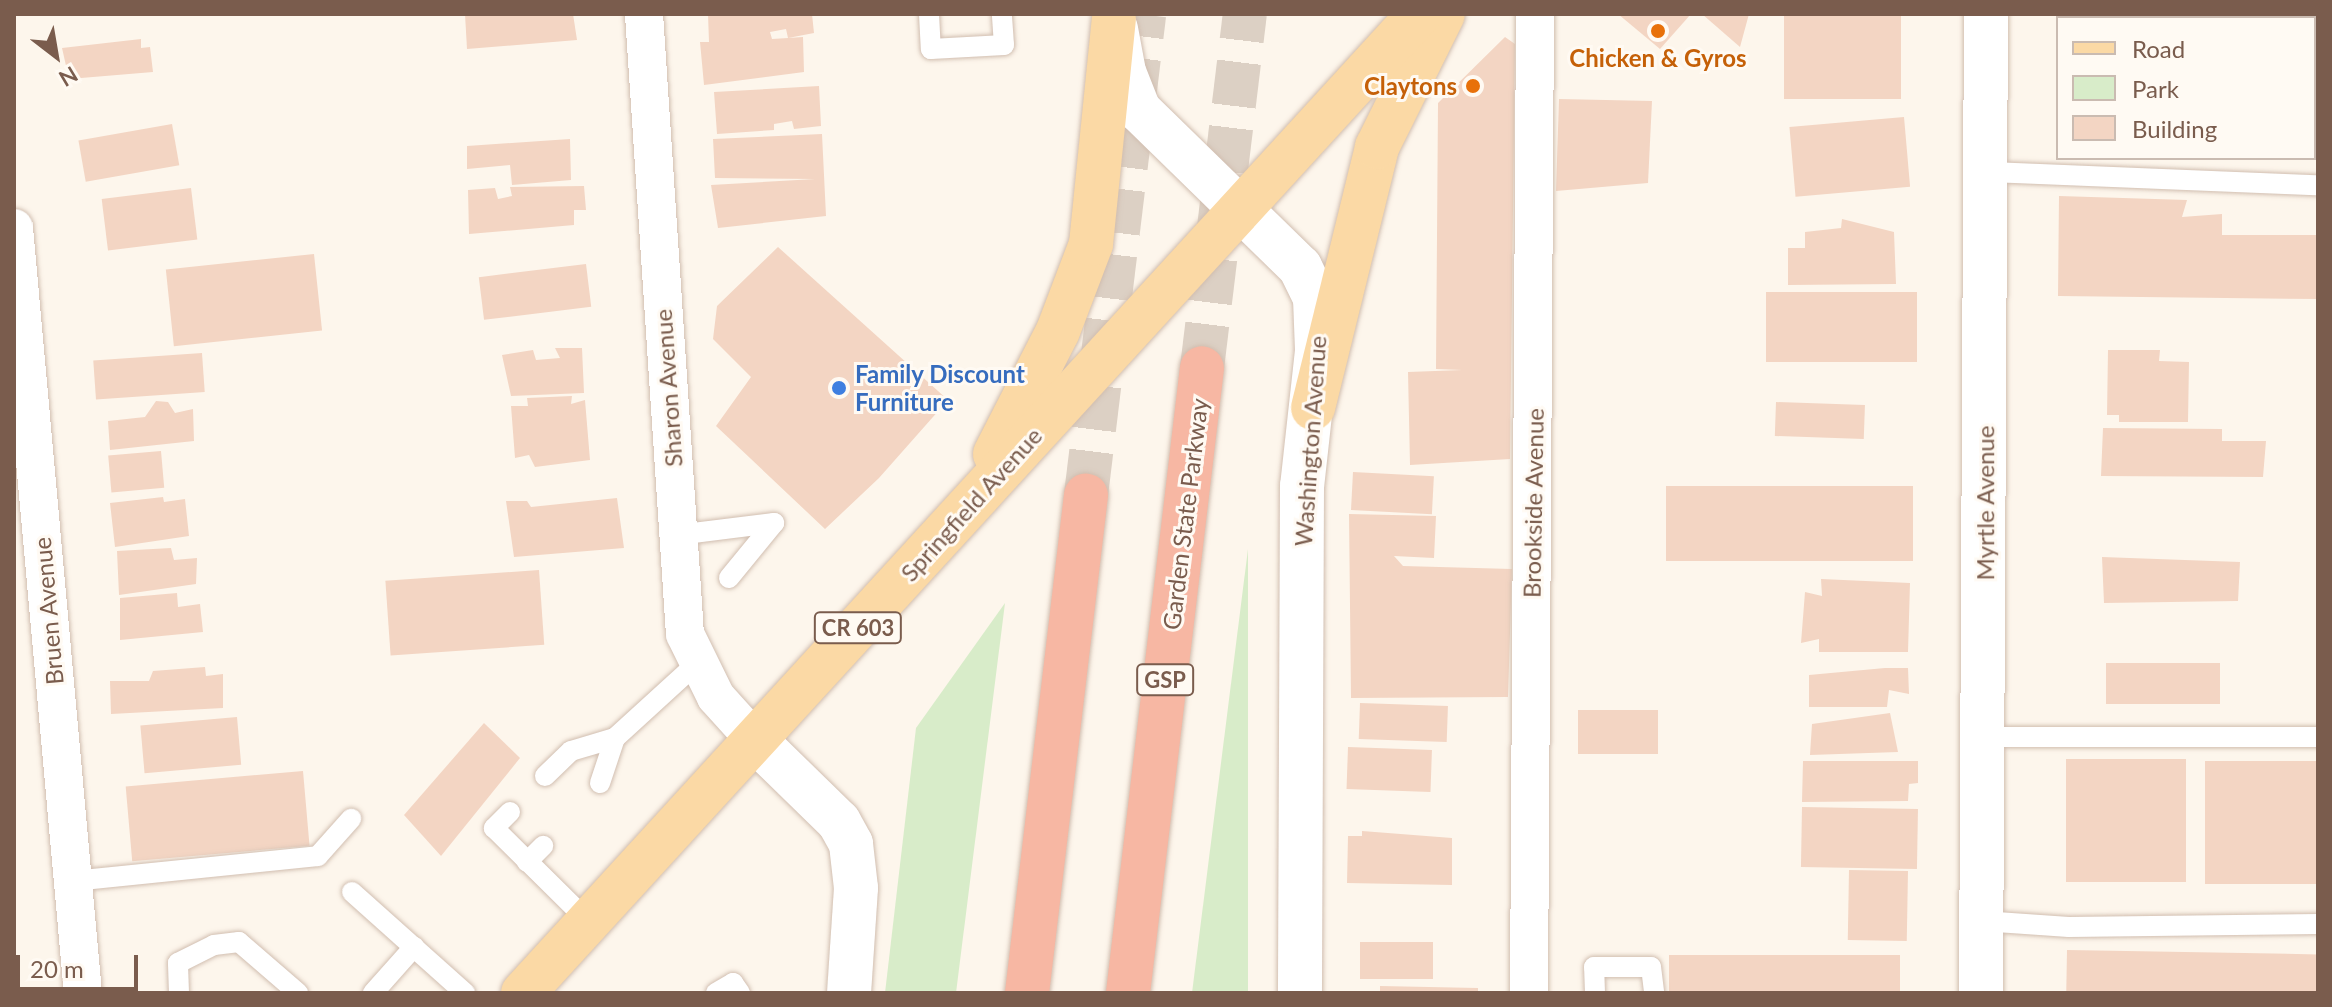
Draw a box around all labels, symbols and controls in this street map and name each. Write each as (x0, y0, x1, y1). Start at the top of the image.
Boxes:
north arrow (16, 16, 96, 96)
legend (2056, 16, 2316, 160)
marker: Chicken & Gyros (1649, 22, 1667, 40)
text: Road (2132, 34, 2185, 63)
place label: Chicken & Gyros (1569, 44, 1747, 72)
text: N (54, 61, 83, 93)
place label: Claytons (1364, 72, 1457, 100)
text: Park (2132, 74, 2179, 103)
marker: Claytons (1464, 77, 1482, 95)
text: Building (2132, 114, 2217, 143)
street label: Sharon Avenue (648, 308, 688, 468)
street label: Washington Avenue (1288, 334, 1332, 548)
place label: Family Discount Furniture (855, 360, 1025, 416)
marker: Family Discount Furniture (830, 379, 848, 397)
street label: Garden State Parkway (1157, 397, 1213, 631)
street label: Brookside Avenue (1517, 407, 1549, 599)
street label: Springfield Avenue (894, 421, 1048, 587)
street label: Myrtle Avenue (1971, 425, 1999, 581)
street label: Bruen Avenue (27, 536, 69, 686)
road number: CR 603 (812, 610, 904, 646)
road number: GSP (1135, 662, 1195, 698)
scale bar (20, 939, 142, 989)
text: 20 m (30, 954, 84, 983)

